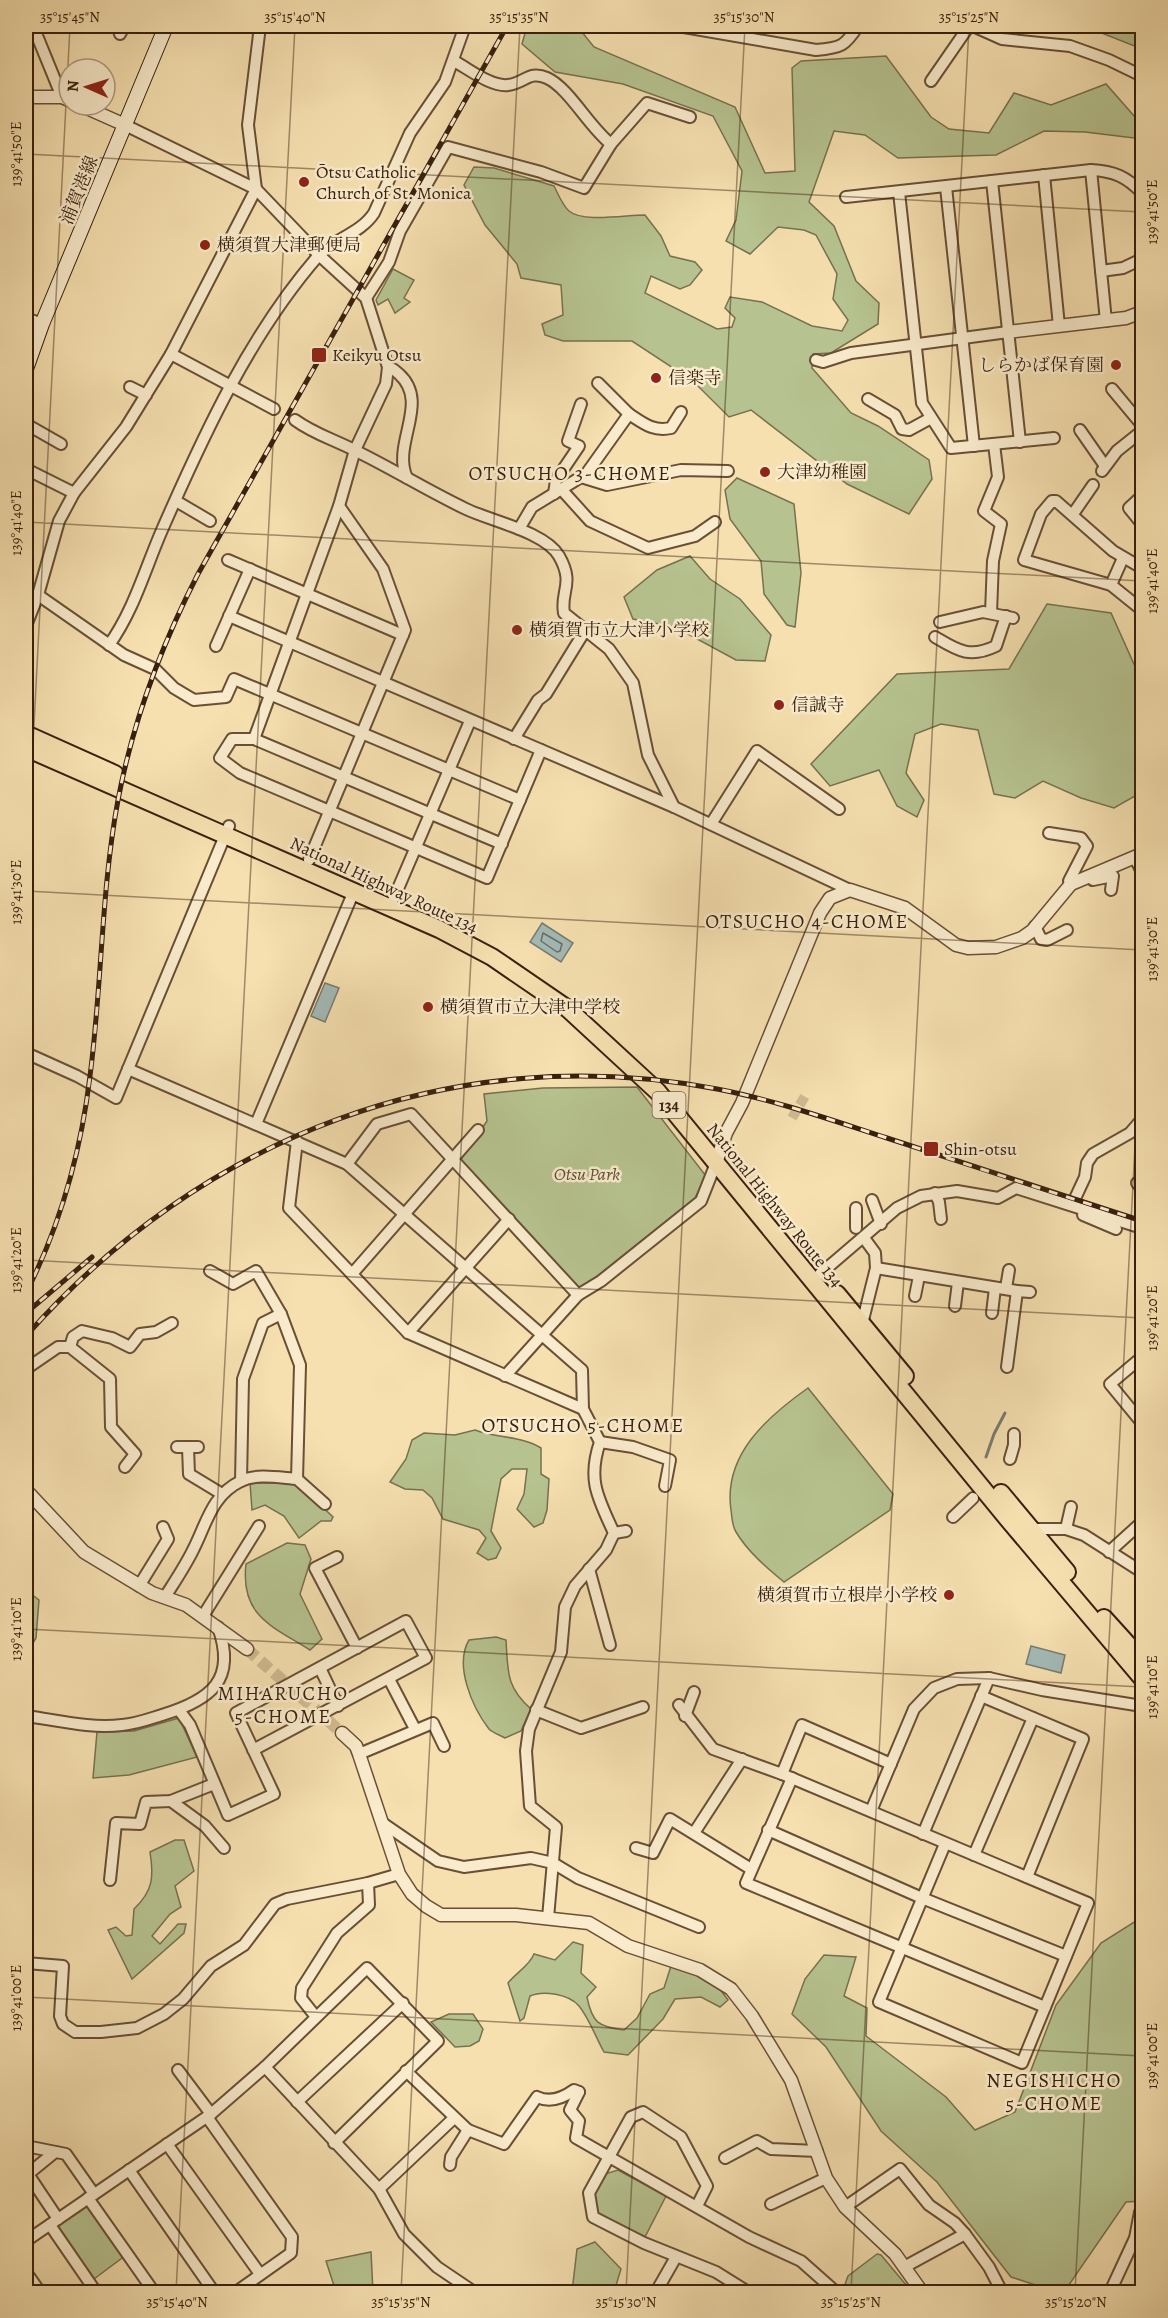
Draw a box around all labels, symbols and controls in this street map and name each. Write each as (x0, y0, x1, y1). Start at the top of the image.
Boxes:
text: 35°15'45"N (40, 7, 100, 27)
text: 35°15'40"N (264, 7, 326, 27)
text: 35°15'35"N (489, 7, 549, 27)
text: 35°15'30"N (714, 7, 775, 27)
text: 35°15'25"N (939, 7, 999, 27)
north arrow (57, 57, 117, 117)
text: N (62, 80, 84, 93)
text: 139°41'50"E (6, 121, 26, 187)
street label: 浦賀港線 (54, 152, 104, 228)
place label: Ōtsu Catholic Church of St. Monica (316, 160, 472, 205)
marker: Ōtsu Catholic Church of St. Monica (297, 175, 311, 189)
text: 139°41'50"E (1142, 179, 1162, 245)
place label: 横須賀大津郵便局 (217, 233, 361, 257)
marker: 横須賀大津郵便局 (198, 238, 212, 252)
place label: Keikyu Otsu (332, 343, 422, 367)
marker: Keikyu Otsu (310, 346, 328, 364)
place label: しらかば保育園 (978, 353, 1104, 377)
marker: しらかば保育園 (1109, 358, 1123, 372)
place label: 信楽寺 (668, 366, 722, 390)
marker: 信楽寺 (649, 371, 663, 385)
district label: OTSUCHO 3-CHOME (469, 460, 671, 487)
place label: 大津幼稚園 (777, 460, 867, 484)
marker: 大津幼稚園 (758, 465, 772, 479)
text: 139°41'40"E (6, 490, 26, 556)
text: 139°41'40"E (1142, 548, 1162, 614)
place label: 横須賀市立大津小学校 (529, 618, 709, 642)
marker: 横須賀市立大津小学校 (510, 623, 524, 637)
place label: 信誠寺 (791, 693, 845, 717)
marker: 信誠寺 (772, 698, 786, 712)
street label: National Highway Route 134 (286, 831, 482, 939)
text: 139°41'30"E (6, 860, 26, 924)
district label: OTSUCHO 4-CHOME (705, 908, 909, 935)
text: 139°41'30"E (1142, 917, 1162, 981)
place label: 横須賀市立大津中学校 (440, 995, 620, 1019)
marker: 横須賀市立大津中学校 (421, 1000, 435, 1014)
road number: 134 (652, 1092, 686, 1118)
street label: National Highway Route 134 (701, 1118, 849, 1292)
place label: Shin-otsu (944, 1137, 1017, 1161)
marker: Shin-otsu (922, 1140, 940, 1158)
park label: Otsu Park (554, 1162, 620, 1186)
text: 139°41'20"E (6, 1227, 26, 1293)
text: 139°41'20"E (1142, 1285, 1162, 1351)
district label: OTSUCHO 5-CHOME (481, 1412, 685, 1439)
place label: 横須賀市立根岸小学校 (757, 1583, 937, 1607)
marker: 横須賀市立根岸小学校 (942, 1588, 956, 1602)
text: 139°41'10"E (6, 1597, 26, 1661)
text: 139°41'10"E (1142, 1655, 1162, 1719)
district label: MIHARUCHO 5-CHOME (217, 1680, 349, 1730)
text: 139°41'00"E (6, 1965, 26, 2031)
text: 139°41'00"E (1142, 2023, 1162, 2089)
district label: NEGISHICHO 5-CHOME (986, 2067, 1122, 2117)
text: 35°15'40"N (146, 2292, 208, 2312)
text: 35°15'35"N (371, 2292, 431, 2312)
text: 35°15'30"N (596, 2292, 657, 2312)
text: 35°15'25"N (821, 2292, 881, 2312)
text: 35°15'20"N (1045, 2292, 1107, 2312)

